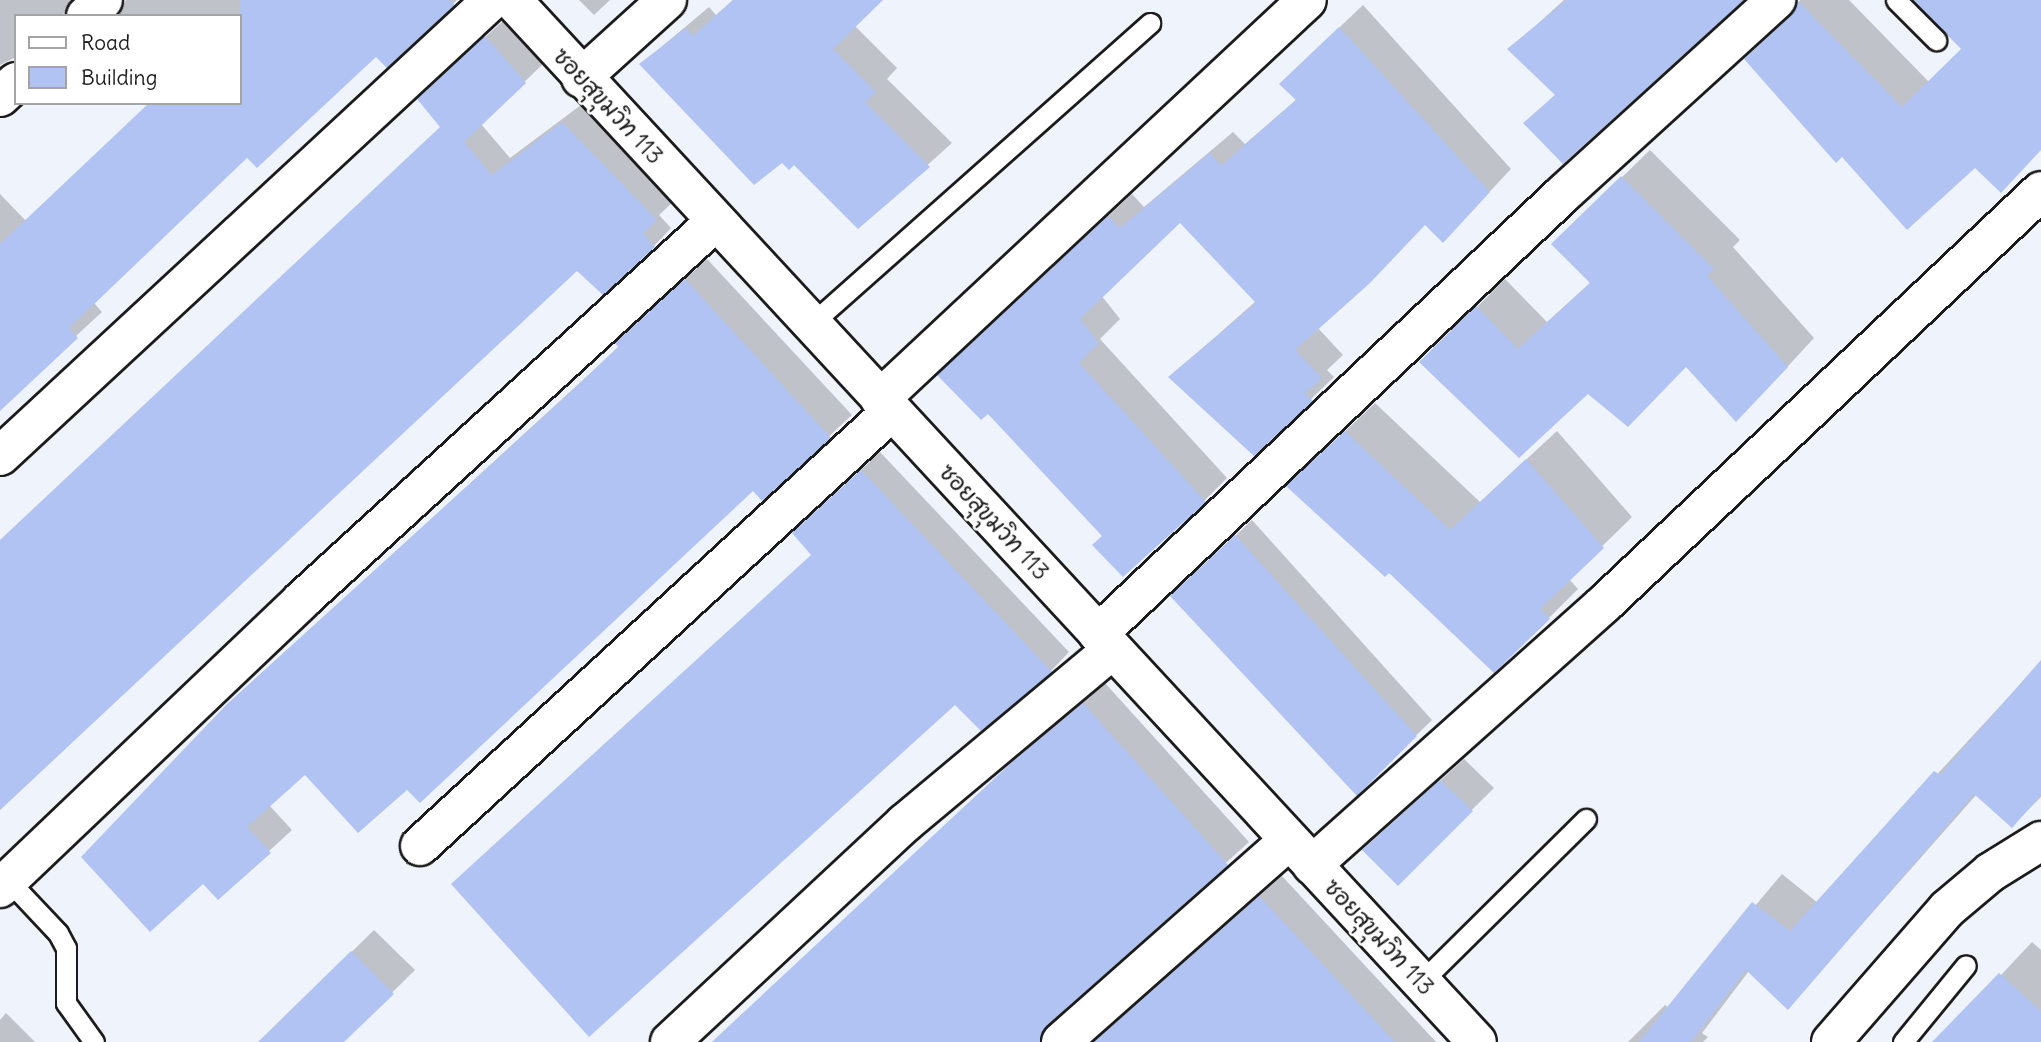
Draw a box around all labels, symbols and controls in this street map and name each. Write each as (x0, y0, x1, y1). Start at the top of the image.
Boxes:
legend (14, 14, 242, 105)
text: Road (81, 29, 130, 56)
street label: ซอยสุขุมวิท 113 (547, 42, 669, 170)
text: Building (81, 64, 157, 91)
street label: ซอยสุขุมวิท 113 (933, 458, 1055, 586)
street label: ซอยสุขุมวิท 113 (1318, 873, 1440, 1001)

